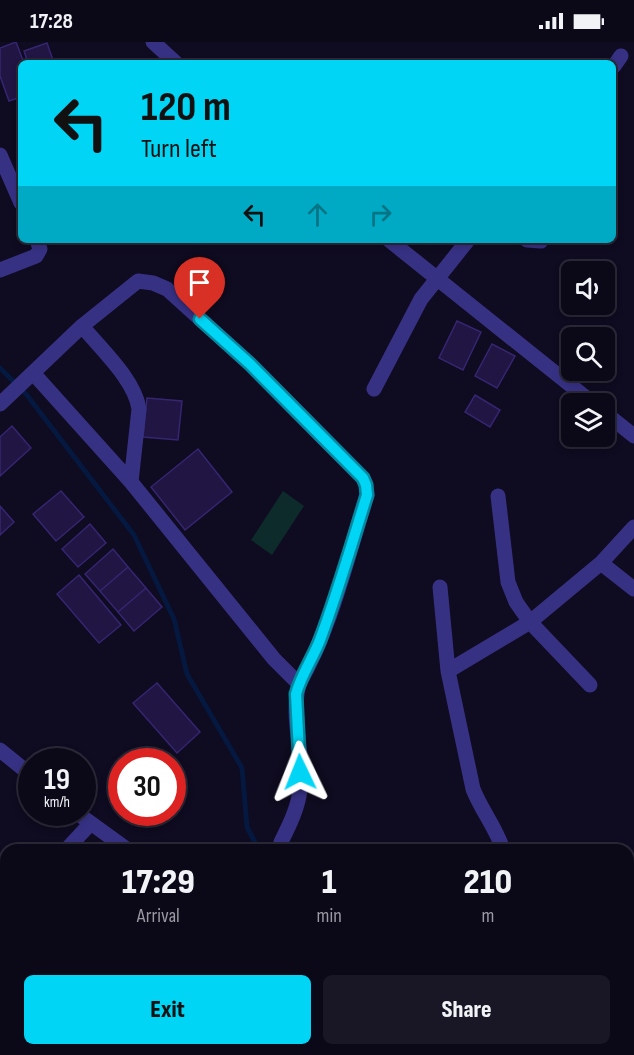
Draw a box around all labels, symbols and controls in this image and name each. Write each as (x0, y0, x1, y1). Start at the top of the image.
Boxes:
text: 17:28 (30, 8, 73, 35)
text: 120 m (141, 82, 231, 133)
icon: left (42, 84, 120, 162)
text: Turn left (141, 133, 217, 165)
icon: left (238, 198, 271, 231)
icon: ahead (301, 198, 334, 231)
icon: right (364, 198, 397, 231)
pin (174, 257, 225, 319)
map controls (561, 261, 615, 447)
button: sound (561, 261, 615, 315)
icon: arrive (183, 266, 216, 299)
button: search (561, 327, 615, 381)
button: layers (561, 393, 615, 447)
position arrow (268, 740, 332, 804)
speed limit sign: 30 (108, 748, 186, 826)
text: 19 (44, 762, 70, 798)
text: km/h (44, 793, 70, 812)
text: 17:29 (122, 861, 195, 904)
text: 1 (322, 861, 337, 904)
text: 210 (464, 861, 512, 904)
text: Arrival (137, 904, 180, 928)
text: min (317, 904, 342, 928)
text: m (481, 904, 494, 928)
button: Exit (24, 975, 311, 1044)
button: Share (323, 975, 610, 1044)

